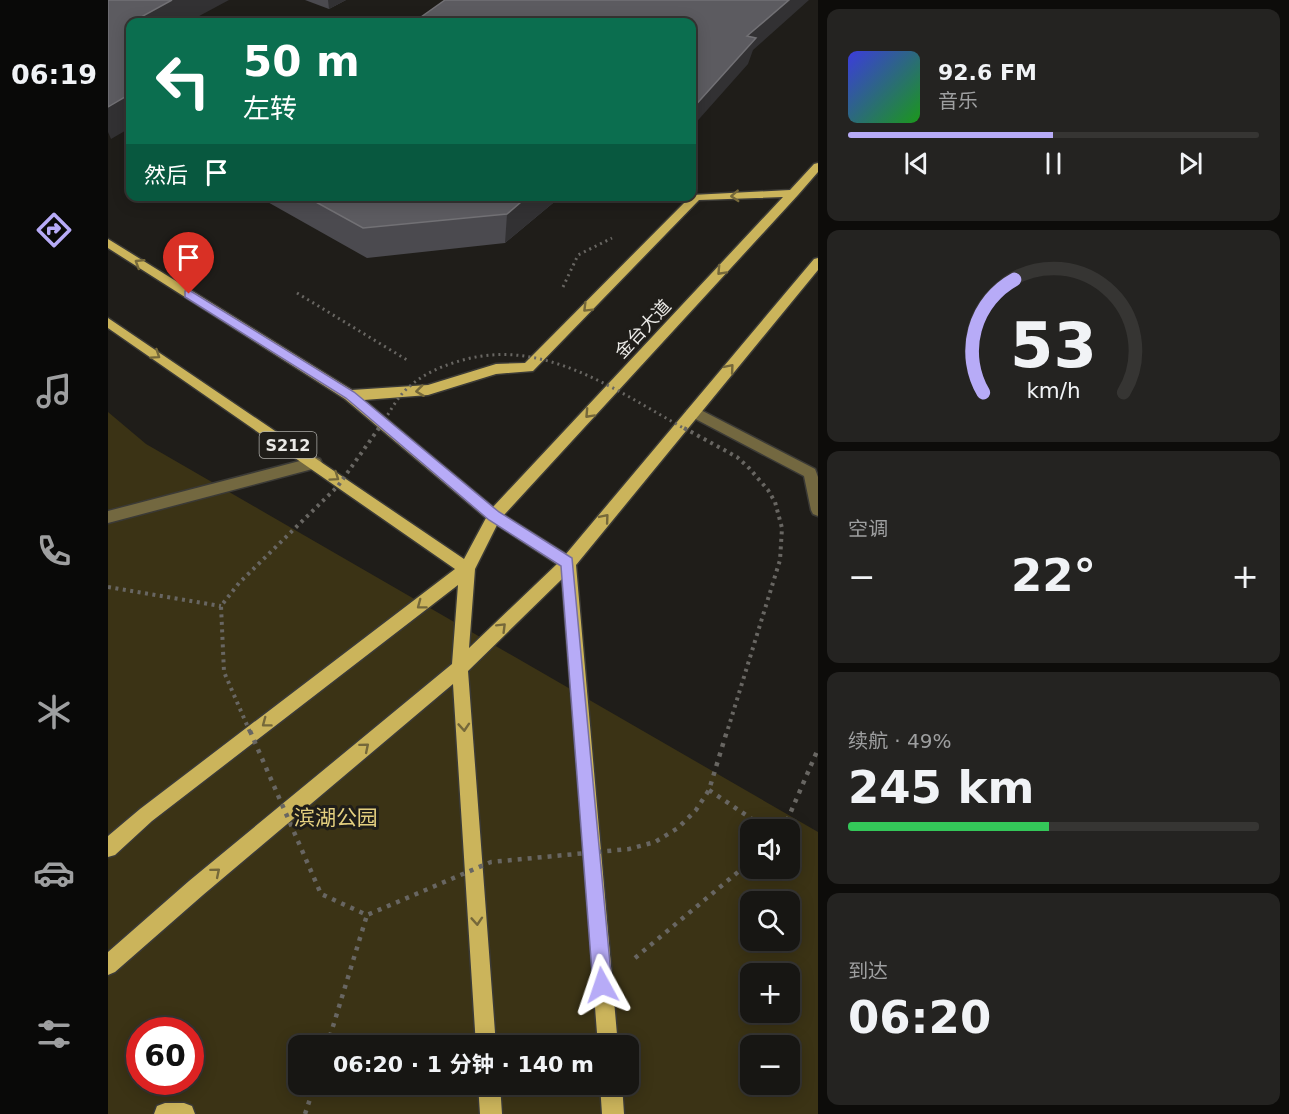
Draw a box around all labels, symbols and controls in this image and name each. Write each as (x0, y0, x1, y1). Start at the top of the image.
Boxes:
text: 50 m (243, 37, 360, 86)
icon: left (144, 42, 222, 120)
text: 06:19 (11, 59, 97, 90)
text: 92.6 FM (938, 60, 1037, 85)
text: 音乐 (938, 89, 978, 113)
text: 左转 (243, 93, 297, 124)
icon: previous (900, 147, 933, 180)
icon: pause (1037, 147, 1070, 180)
icon: next (1174, 147, 1207, 180)
icon: arrive (200, 156, 233, 189)
text: 然后 (144, 163, 188, 188)
one-way arrow (731, 189, 740, 202)
icon: directions (33, 209, 75, 251)
pin (163, 232, 214, 294)
icon: arrive (172, 241, 205, 274)
one-way arrow (135, 260, 146, 271)
one-way arrow (717, 264, 728, 275)
street label: 金台大道 (610, 295, 675, 362)
one-way arrow (583, 301, 594, 312)
text: 53 (1010, 309, 1097, 382)
one-way arrow (150, 348, 161, 359)
one-way arrow (722, 364, 733, 375)
icon: music (33, 370, 75, 412)
text: km/h (1026, 378, 1081, 403)
one-way arrow (415, 384, 424, 397)
one-way arrow (585, 407, 596, 418)
road number: S212 (260, 432, 316, 458)
one-way arrow (328, 470, 339, 481)
one-way arrow (598, 513, 609, 524)
text: 空调 (848, 517, 888, 541)
icon: phone (33, 530, 75, 572)
text: 22° (1011, 549, 1096, 602)
text: − (848, 557, 876, 596)
text: + (1231, 557, 1259, 596)
one-way arrow (416, 598, 427, 609)
one-way arrow (494, 624, 505, 635)
icon: climate (33, 691, 75, 733)
one-way arrow (261, 716, 272, 727)
one-way arrow (457, 722, 470, 731)
text: 续航 · 49% (848, 729, 952, 753)
one-way arrow (358, 744, 369, 755)
text: 245 km (848, 761, 1034, 814)
park label: 滨湖公园 (294, 806, 378, 830)
map controls (740, 819, 800, 1095)
button: sound (740, 819, 800, 879)
icon: car (33, 852, 75, 894)
one-way arrow (209, 868, 220, 879)
button: search (740, 891, 800, 951)
one-way arrow (471, 917, 484, 926)
position arrow (570, 953, 634, 1017)
text: 到达 (848, 959, 888, 983)
button: + (740, 963, 800, 1023)
text: 06:20 (848, 991, 991, 1044)
icon: filters (33, 1013, 75, 1055)
speed limit sign: 60 (126, 1017, 204, 1095)
button: − (740, 1035, 800, 1095)
text: 06:20 · 1 分钟 · 140 m (333, 1052, 594, 1077)

